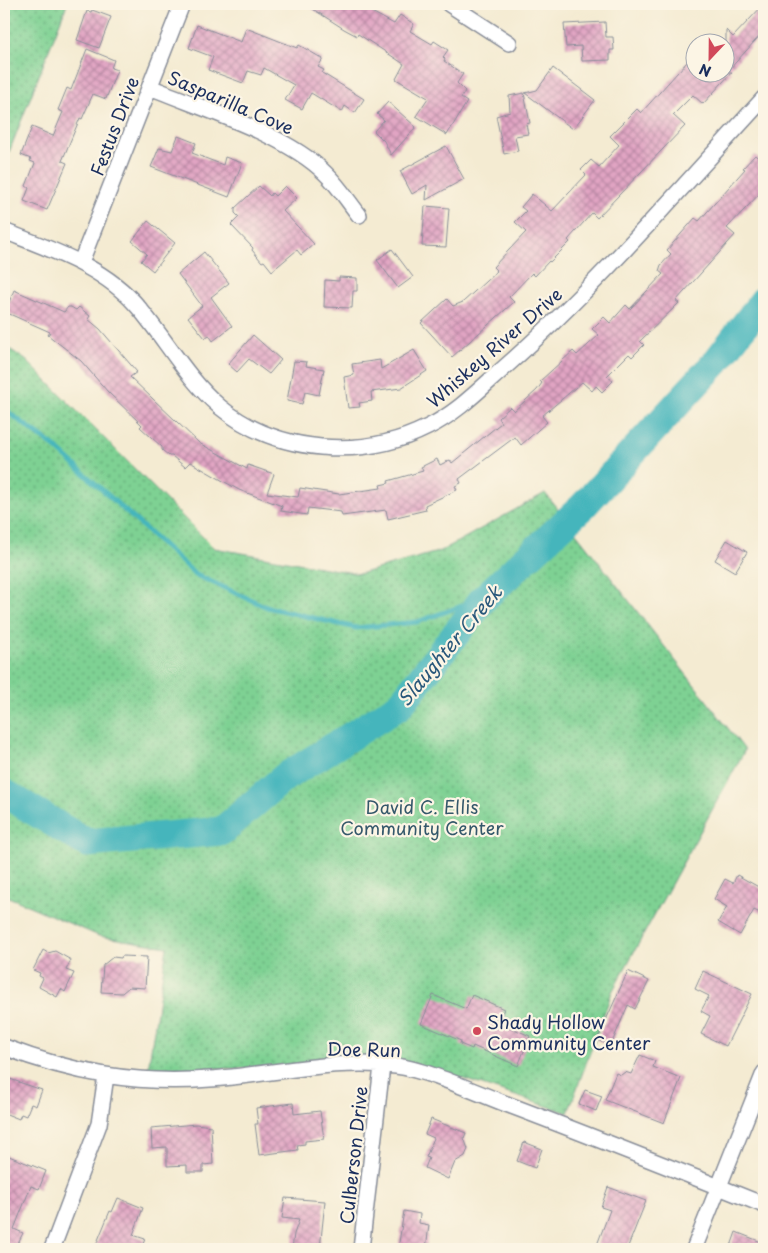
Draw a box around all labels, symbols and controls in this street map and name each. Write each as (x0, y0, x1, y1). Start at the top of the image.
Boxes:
north arrow (686, 32, 736, 82)
text: N (696, 59, 714, 82)
street label: Sasparilla Cove (164, 63, 298, 141)
street label: Festus Drive (83, 73, 145, 179)
street label: Whiskey River Drive (420, 281, 568, 413)
water label: Slaughter Creek (390, 578, 509, 711)
park label: David C. Ellis Community Center (340, 793, 504, 841)
place label: Shady Hollow Community Center (487, 1008, 651, 1056)
marker: Shady Hollow Community Center (471, 1025, 483, 1037)
street label: Doe Run (327, 1035, 401, 1063)
street label: Culberson Drive (332, 1085, 374, 1225)

